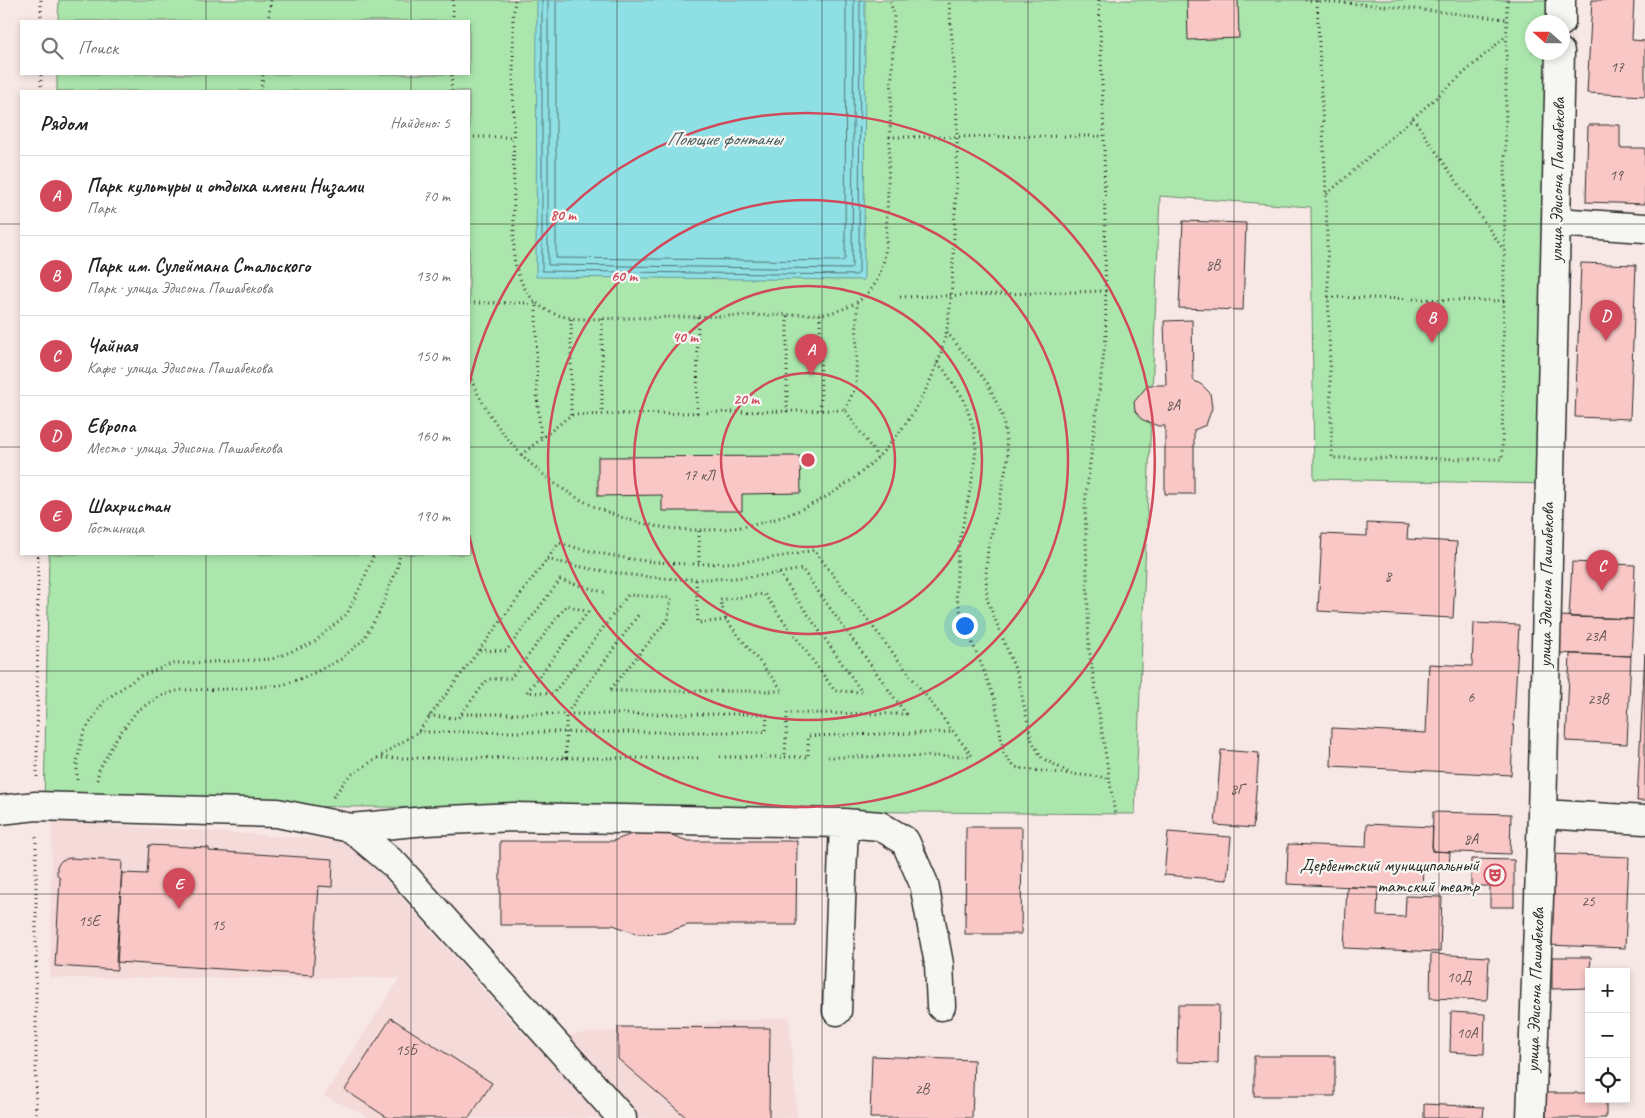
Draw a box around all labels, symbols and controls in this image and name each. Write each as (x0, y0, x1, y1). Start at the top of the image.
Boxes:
north arrow (1525, 15, 1570, 60)
search box (20, 20, 470, 75)
icon: search (38, 34, 66, 62)
text: Поиск (78, 36, 118, 60)
house number: 17 (1610, 58, 1625, 77)
street label: улица Эдисона Пашабекова (1545, 96, 1569, 264)
text: Рядом (40, 110, 87, 136)
text: Найдено: 5 (390, 113, 450, 133)
water label: Поющие фонтаны (667, 127, 784, 151)
house number: 19 (1609, 166, 1624, 185)
text: Парк культуры и отдыха имени Низами (87, 174, 363, 198)
text: A (52, 186, 60, 206)
text: 70 m (423, 186, 450, 206)
text: Парк (87, 198, 116, 218)
text: 80 m (550, 206, 577, 225)
text: Парк им. Сулеймана Стальского (87, 254, 310, 278)
house number: 8В (1206, 256, 1222, 275)
text: B (52, 266, 60, 286)
text: 130 m (416, 266, 450, 286)
text: 60 m (611, 267, 638, 286)
text: Парк · улица Эдисона Пашабекова (87, 278, 273, 298)
pin: D (1590, 300, 1622, 341)
pin: B (1416, 302, 1448, 343)
text: 40 m (672, 328, 699, 347)
text: Чайная (87, 334, 137, 358)
pin: A (795, 334, 827, 375)
text: C (52, 346, 60, 366)
text: 150 m (416, 346, 450, 366)
text: Кафе · улица Эдисона Пашабекова (87, 358, 272, 378)
text: 20 m (733, 390, 760, 409)
house number: 8А (1166, 396, 1182, 415)
text: Европа (87, 414, 136, 438)
text: D (51, 426, 61, 446)
text: 160 m (416, 426, 450, 446)
text: Место · улица Эдисона Пашабекова (87, 438, 282, 458)
centre of rings (799, 451, 817, 469)
house number: 17 кЛ (683, 466, 717, 485)
text: Шахристан (87, 494, 170, 518)
street label: улица Эдисона Пашабекова (1534, 501, 1558, 669)
text: E (52, 506, 60, 526)
text: 190 m (416, 506, 450, 526)
text: Гостиница (87, 518, 144, 538)
pin: C (1586, 550, 1618, 591)
house number: 8 (1385, 567, 1393, 586)
your location (952, 613, 978, 639)
house number: 23А (1584, 627, 1607, 646)
house number: 6 (1468, 688, 1476, 707)
house number: 23В (1587, 690, 1610, 709)
house number: 8Г (1230, 780, 1247, 799)
house number: 8А (1464, 830, 1480, 849)
place label: Дербентский муниципальный татский театр (1300, 854, 1480, 897)
theatre icon: Дербентский муниципальный татский театр (1483, 863, 1507, 887)
pin: E (163, 868, 195, 909)
house number: 25 (1581, 892, 1596, 911)
street label: улица Эдисона Пашабекова (1521, 906, 1549, 1074)
house number: 15Е (78, 912, 102, 931)
house number: 15 (211, 916, 226, 935)
house number: 10Д (1447, 968, 1472, 987)
map controls (1585, 968, 1630, 1103)
button: + (1585, 968, 1630, 1013)
button: − (1585, 1013, 1630, 1058)
house number: 10А (1456, 1024, 1479, 1043)
house number: 15Б (395, 1041, 419, 1060)
button: locate (1585, 1058, 1630, 1103)
house number: 2В (915, 1080, 931, 1099)

